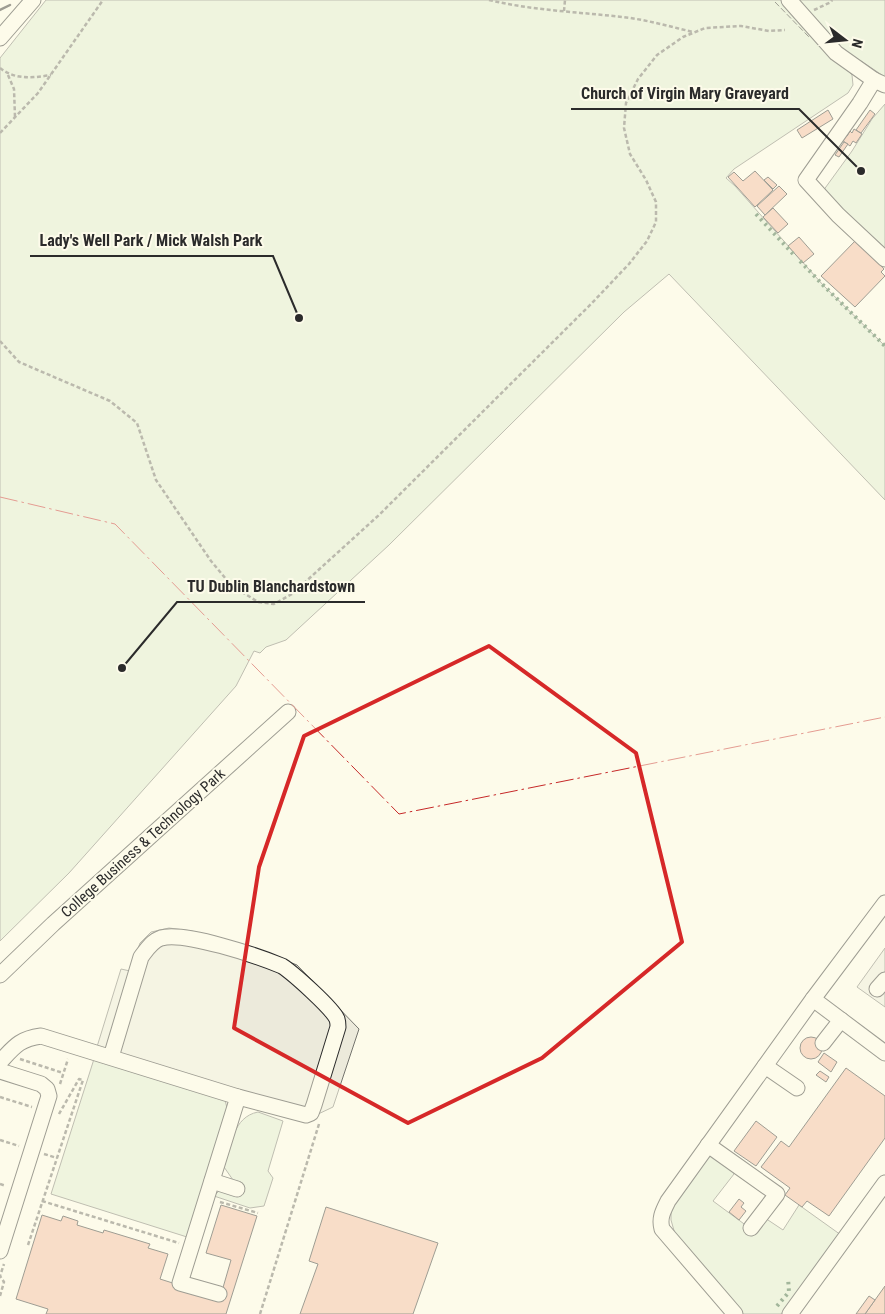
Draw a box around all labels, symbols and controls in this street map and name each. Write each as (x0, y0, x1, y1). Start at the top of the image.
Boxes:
north arrow (820, 15, 870, 65)
text: N (849, 37, 866, 50)
callout: Church of Virgin Mary Graveyard (571, 78, 799, 109)
text: Church of Virgin Mary Graveyard (581, 84, 789, 103)
callout: Lady's Well Park / Mick Walsh Park (30, 225, 273, 256)
text: Lady's Well Park / Mick Walsh Park (39, 231, 263, 250)
callout: TU Dublin Blanchardstown (177, 571, 365, 602)
text: TU Dublin Blanchardstown (187, 577, 355, 596)
street label: College Business & Technology Park (57, 765, 229, 921)

